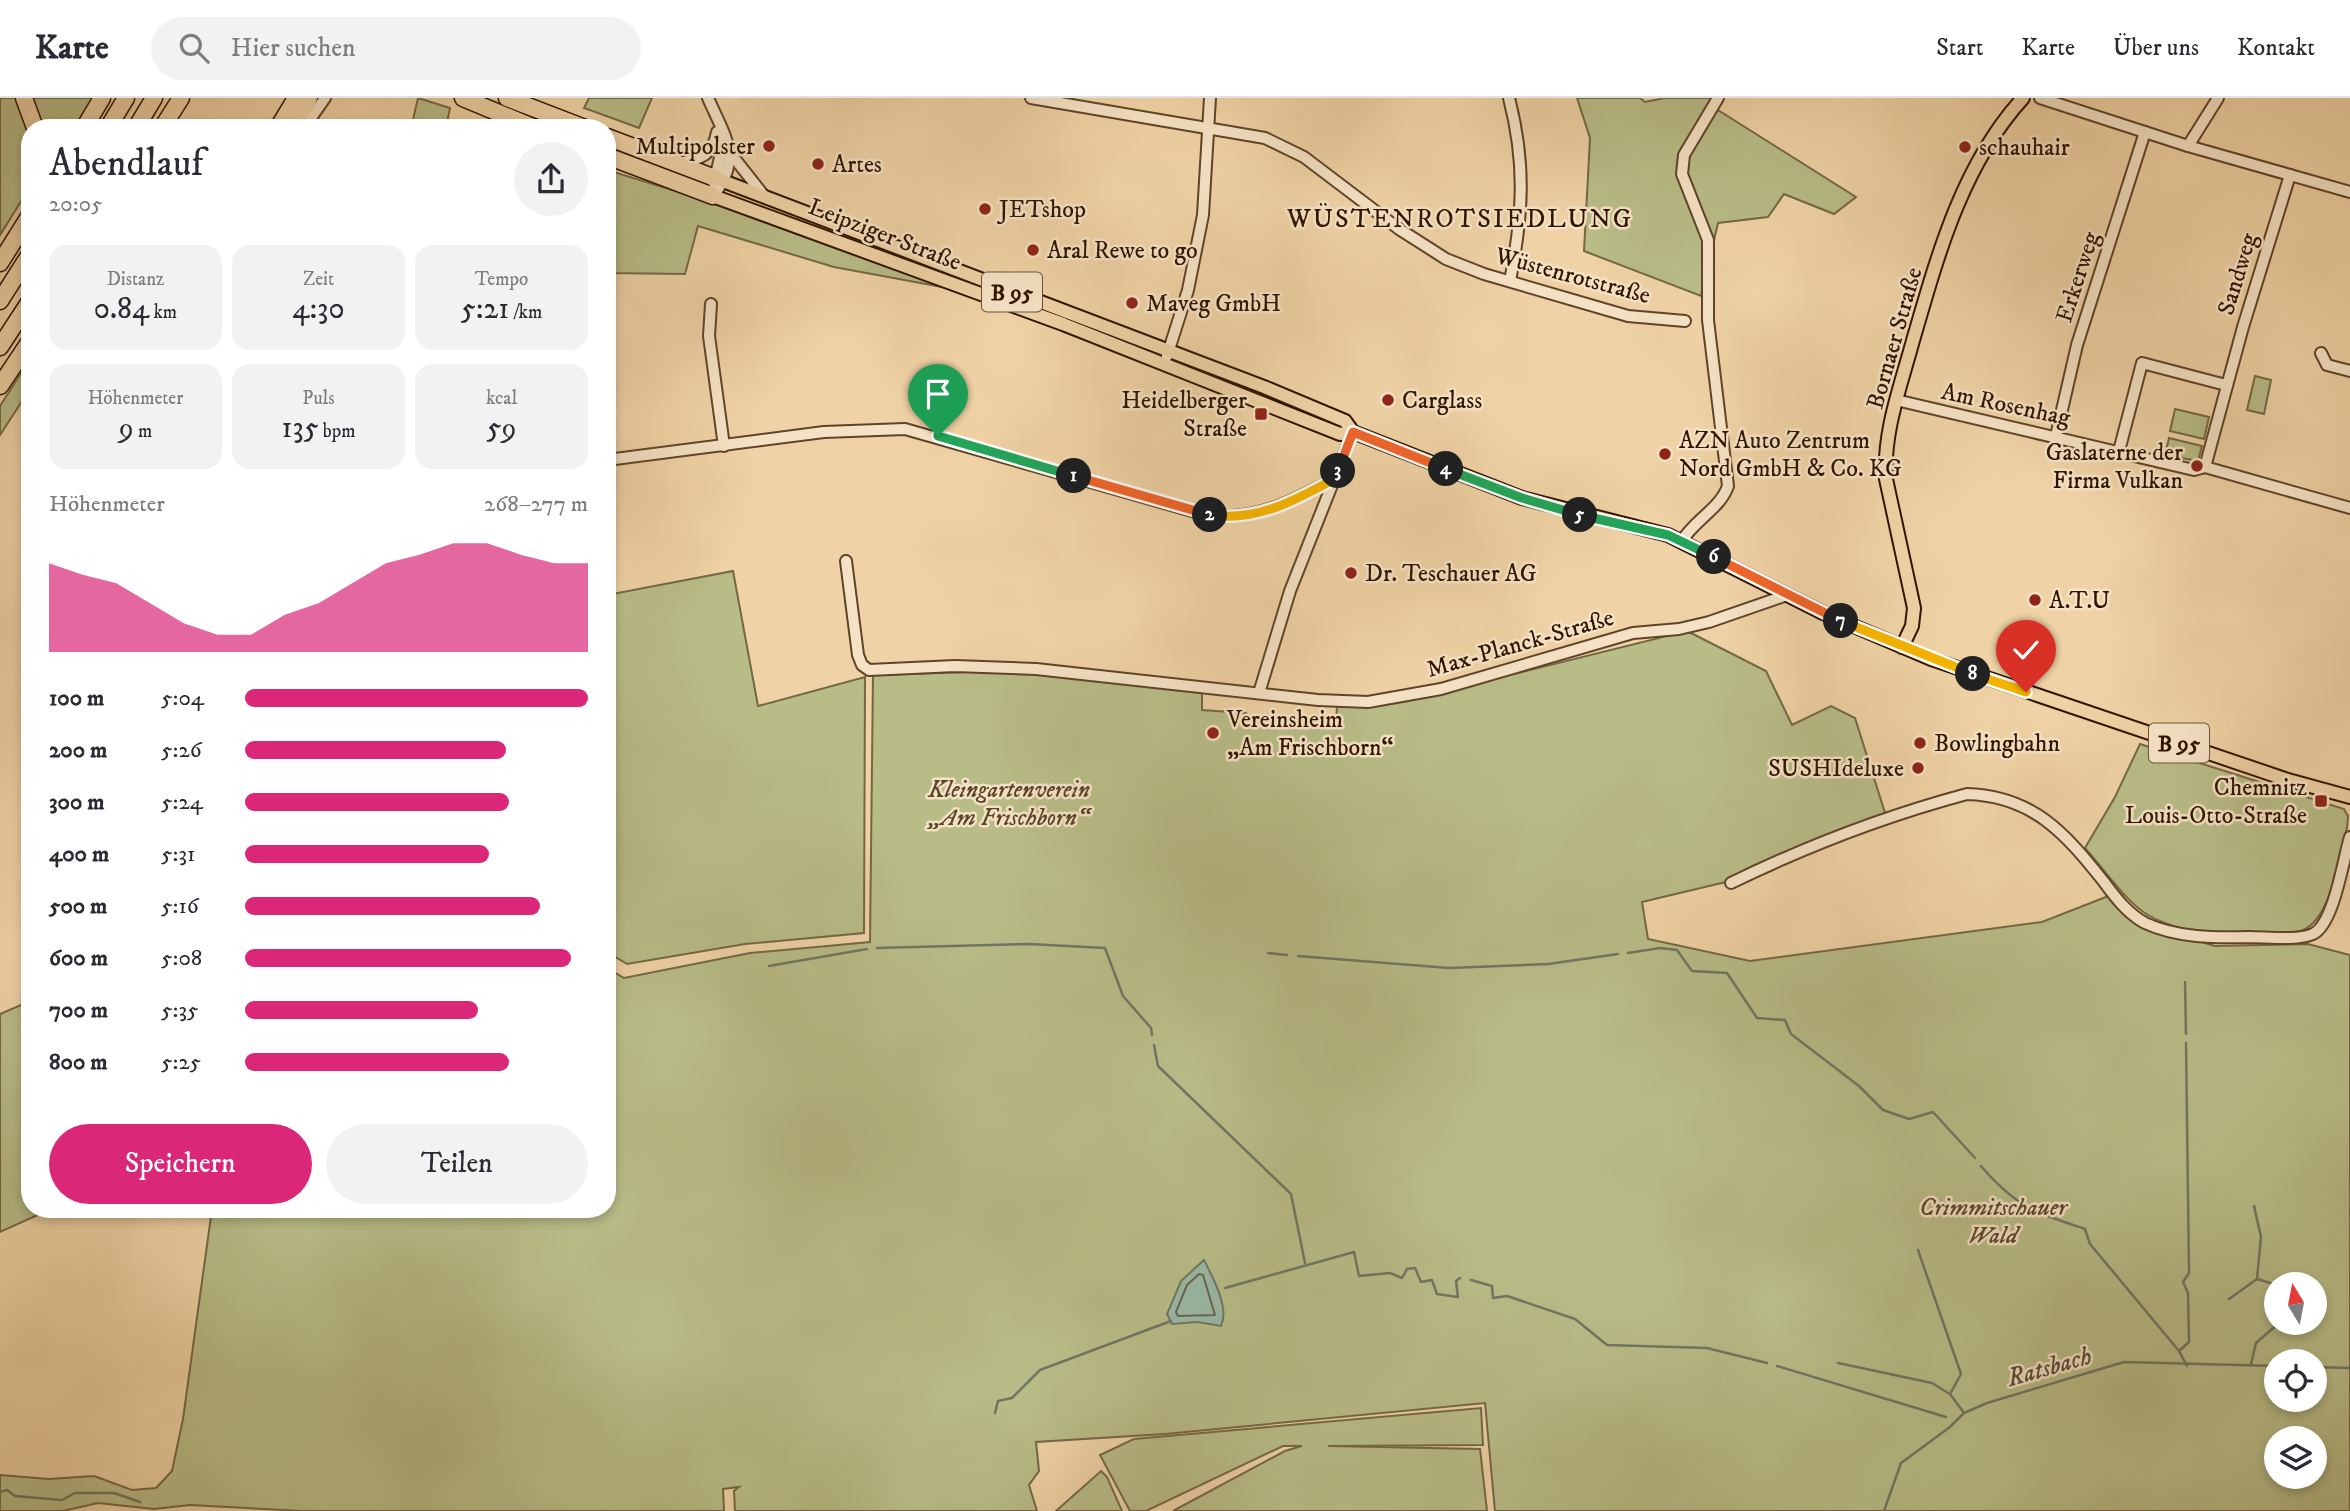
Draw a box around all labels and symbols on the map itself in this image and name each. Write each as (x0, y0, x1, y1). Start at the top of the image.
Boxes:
place label: Multipolster (635, 132, 755, 162)
place label: schauhair (1979, 133, 2070, 163)
marker: Multipolster (761, 138, 777, 154)
marker: schauhair (1957, 139, 1973, 155)
place label: Artes (832, 150, 882, 180)
marker: Artes (810, 156, 826, 172)
street label: Leipziger Straße (804, 192, 966, 278)
place label: JETshop (997, 195, 1086, 225)
marker: JETshop (977, 201, 993, 217)
district label: WÜSTENROTSIEDLUNG (1286, 203, 1633, 236)
street label: Erkerweg (2049, 228, 2107, 326)
street label: Sandweg (2211, 229, 2265, 319)
place label: Aral Rewe to go (1047, 236, 1198, 266)
street label: Wüstenrotstraße (1491, 241, 1654, 311)
marker: Aral Rewe to go (1025, 242, 1041, 258)
street label: Bornaer Straße (1860, 264, 1930, 413)
road number: B 95 (982, 272, 1042, 312)
place label: Maveg GmbH (1146, 289, 1281, 319)
marker: Maveg GmbH (1124, 295, 1140, 311)
pin (908, 364, 968, 436)
street label: Am Rosenhag (1939, 377, 2073, 433)
place label: Heidelberger Straße (1121, 386, 1247, 444)
place label: Carglass (1402, 386, 1482, 416)
marker: Carglass (1380, 392, 1396, 408)
marker: Heidelberger Straße (1253, 406, 1269, 422)
place label: AZN Auto Zentrum Nord GmbH & Co. KG (1679, 426, 1902, 484)
place label: Gaslaterne der Firma Vulkan (2046, 438, 2183, 496)
marker: AZN Auto Zentrum Nord GmbH & Co. KG (1657, 446, 1673, 462)
pin: 4 (1428, 452, 1464, 486)
pin: 3 (1320, 454, 1356, 488)
pin: 1 (1056, 458, 1092, 494)
marker: Gaslaterne der Firma Vulkan (2189, 458, 2205, 474)
pin: 2 (1192, 498, 1228, 532)
pin: 5 (1562, 498, 1598, 532)
pin: 6 (1696, 540, 1732, 574)
place label: Dr. Teschauer AG (1365, 559, 1537, 589)
marker: Dr. Teschauer AG (1343, 565, 1359, 581)
place label: A.T.U (2049, 586, 2110, 616)
marker: A.T.U (2027, 592, 2043, 608)
street label: Max-Planck-Straße (1423, 603, 1617, 685)
pin: 7 (1824, 603, 1858, 638)
pin (1996, 620, 2056, 692)
pin: 8 (1955, 656, 1990, 692)
place label: Vereinsheim „Am Frischborn“ (1226, 705, 1394, 763)
road number: B 95 (2149, 723, 2209, 762)
marker: Vereinsheim „Am Frischborn“ (1205, 725, 1221, 741)
place label: Bowlingbahn (1934, 729, 2060, 759)
marker: Bowlingbahn (1912, 735, 1928, 751)
place label: SUSHIdeluxe (1768, 754, 1904, 784)
marker: SUSHIdeluxe (1910, 760, 1926, 776)
place label: Chemnitz Louis-Otto-Straße (2125, 773, 2308, 831)
park label: Kleingartenverein „Am Frischborn“ (926, 775, 1093, 833)
marker: Chemnitz Louis-Otto-Straße (2313, 793, 2329, 809)
park label: Crimmitschauer Wald (1919, 1193, 2069, 1251)
north arrow (2264, 1272, 2328, 1335)
water label: Ratsbach (2002, 1340, 2096, 1396)

